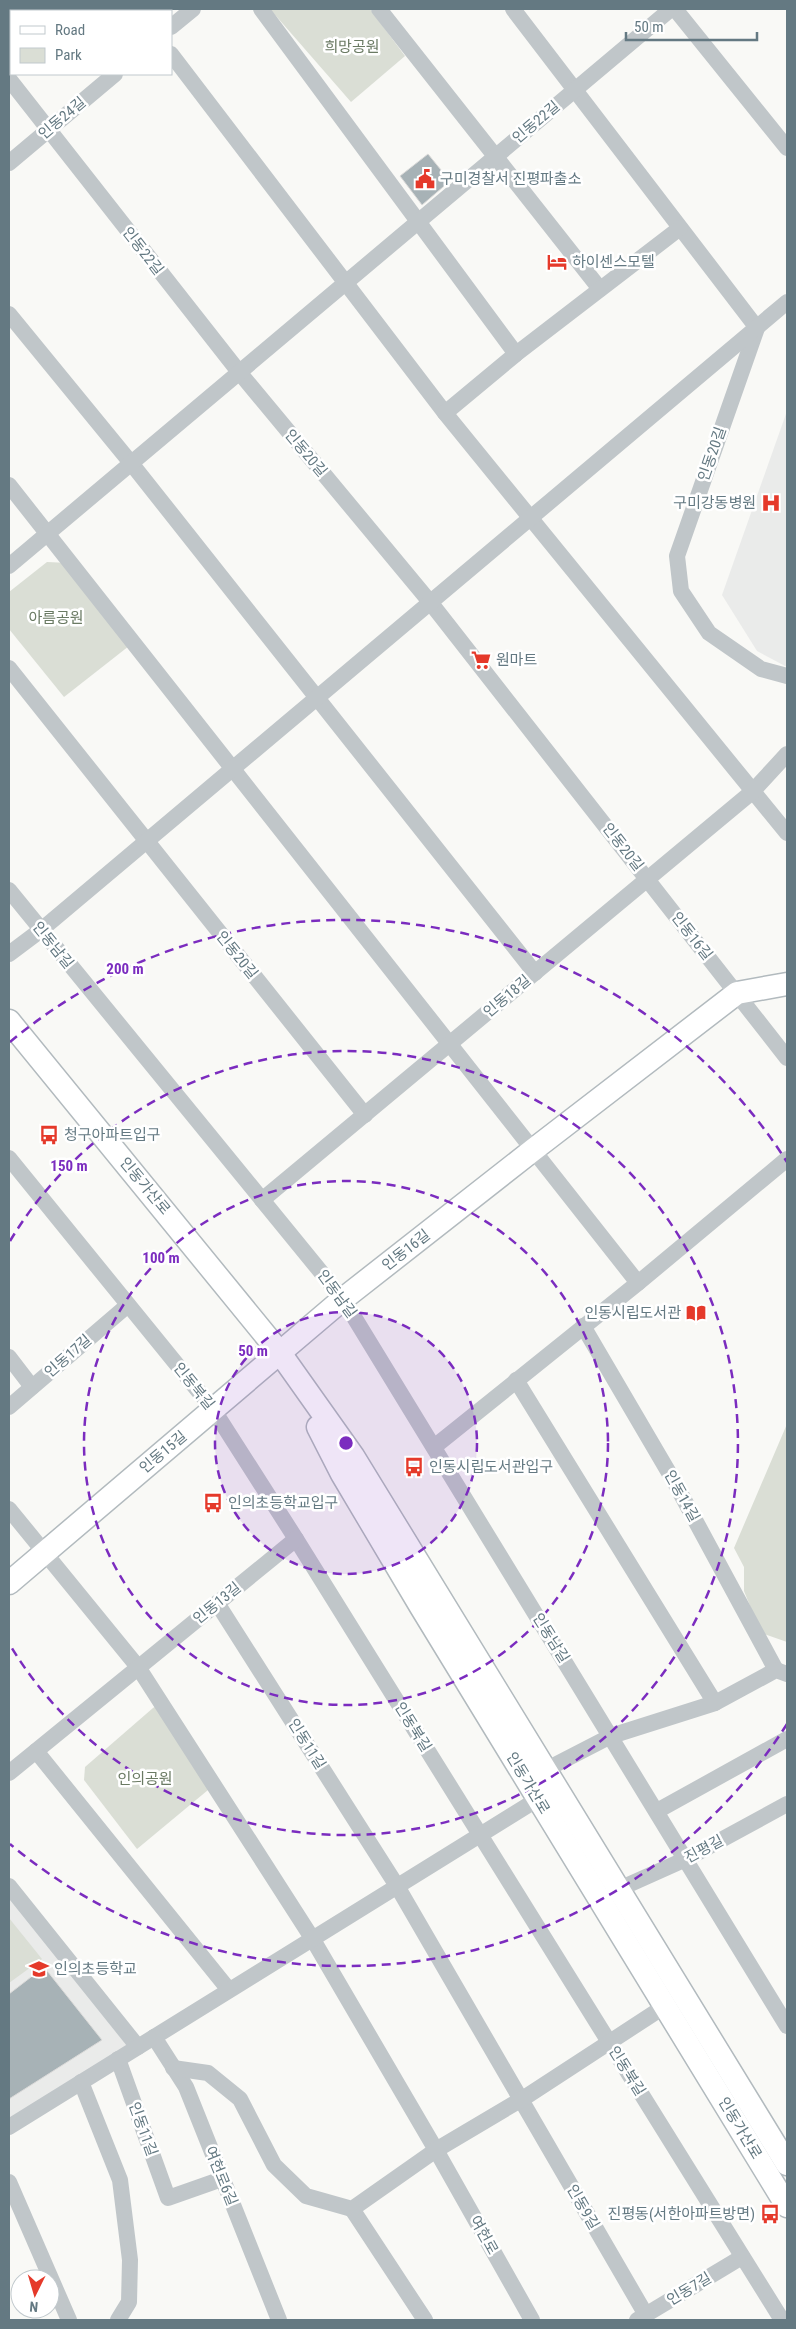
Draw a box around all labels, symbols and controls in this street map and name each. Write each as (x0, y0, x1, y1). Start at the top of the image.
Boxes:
legend (10, 10, 172, 75)
scale bar (626, 10, 757, 42)
text: 50 m (634, 18, 664, 36)
text: Road (55, 21, 85, 39)
park label: 희망공원 (324, 38, 380, 56)
text: Park (55, 46, 82, 64)
street label: 인동24길 (35, 93, 89, 143)
street label: 인동22길 (509, 97, 563, 147)
public building icon: 구미경찰서 진평파출소 (414, 168, 436, 190)
place label: 구미경찰서 진평파출소 (440, 170, 582, 188)
street label: 인동22길 (119, 223, 167, 279)
hotel icon: 하이센스모텔 (546, 251, 568, 273)
place label: 하이센스모텔 (572, 253, 655, 271)
street label: 인동20길 (694, 424, 730, 484)
street label: 인동20길 (281, 426, 331, 480)
hospital icon: 구미강동병원 (760, 492, 782, 514)
place label: 구미강동병원 (673, 494, 756, 512)
park label: 아름공원 (28, 609, 84, 627)
supermarket icon: 원마트 (470, 649, 492, 671)
place label: 원마트 (496, 651, 538, 669)
street label: 인동20길 (599, 819, 647, 875)
street label: 인동16길 (668, 908, 716, 964)
street label: 인동남길 (29, 918, 77, 972)
street label: 인동20길 (212, 927, 262, 983)
text: 200 m (106, 960, 144, 978)
street label: 인동18길 (480, 971, 534, 1021)
bus stop icon: 청구아파트입구 (38, 1124, 60, 1146)
place label: 청구아파트입구 (64, 1126, 161, 1144)
street label: 인동가산로 (116, 1154, 174, 1218)
text: 150 m (50, 1157, 88, 1175)
street label: 인동16길 (378, 1226, 434, 1274)
text: 100 m (142, 1249, 180, 1267)
street label: 인동남길 (313, 1266, 361, 1322)
library icon: 인동시립도서관 (685, 1302, 707, 1324)
place label: 인동시립도서관 (584, 1304, 681, 1322)
street label: 인동17길 (41, 1331, 95, 1381)
text: 50 m (238, 1342, 268, 1360)
street label: 인동북길 (170, 1359, 218, 1413)
street label: 인동15길 (136, 1427, 190, 1477)
centre of rings (337, 1434, 355, 1452)
bus stop icon: 인동시립도서관입구 (403, 1456, 425, 1478)
place label: 인동시립도서관입구 (429, 1458, 553, 1476)
street label: 인동14길 (661, 1467, 703, 1525)
bus stop icon: 인의초등학교입구 (202, 1492, 224, 1514)
place label: 인의초등학교입구 (228, 1494, 338, 1512)
street label: 인동13길 (189, 1578, 245, 1628)
street label: 인동남길 (529, 1610, 573, 1666)
street label: 인동북길 (391, 1699, 435, 1755)
street label: 인동11길 (284, 1715, 330, 1773)
street label: 인동가산로 (503, 1749, 553, 1817)
park label: 인의공원 (117, 1770, 173, 1788)
street label: 진평길 (681, 1831, 727, 1867)
school or university icon: 인의초등학교 (28, 1958, 50, 1980)
place label: 인의초등학교 (54, 1960, 137, 1978)
street label: 인동북길 (605, 2043, 649, 2099)
street label: 인동가산로 (715, 2094, 765, 2162)
street label: 인동11길 (125, 2100, 161, 2158)
street label: 여헌로6길 (201, 2144, 241, 2208)
street label: 인동9길 (563, 2181, 603, 2233)
bus stop icon: 진평동(서한아파트방면) (759, 2203, 781, 2225)
place label: 진평동(서한아파트방면) (608, 2205, 755, 2223)
street label: 여헌로 (466, 2213, 502, 2257)
north arrow (10, 2269, 60, 2319)
street label: 인동7길 (663, 2269, 715, 2309)
text: N (29, 2299, 39, 2315)

